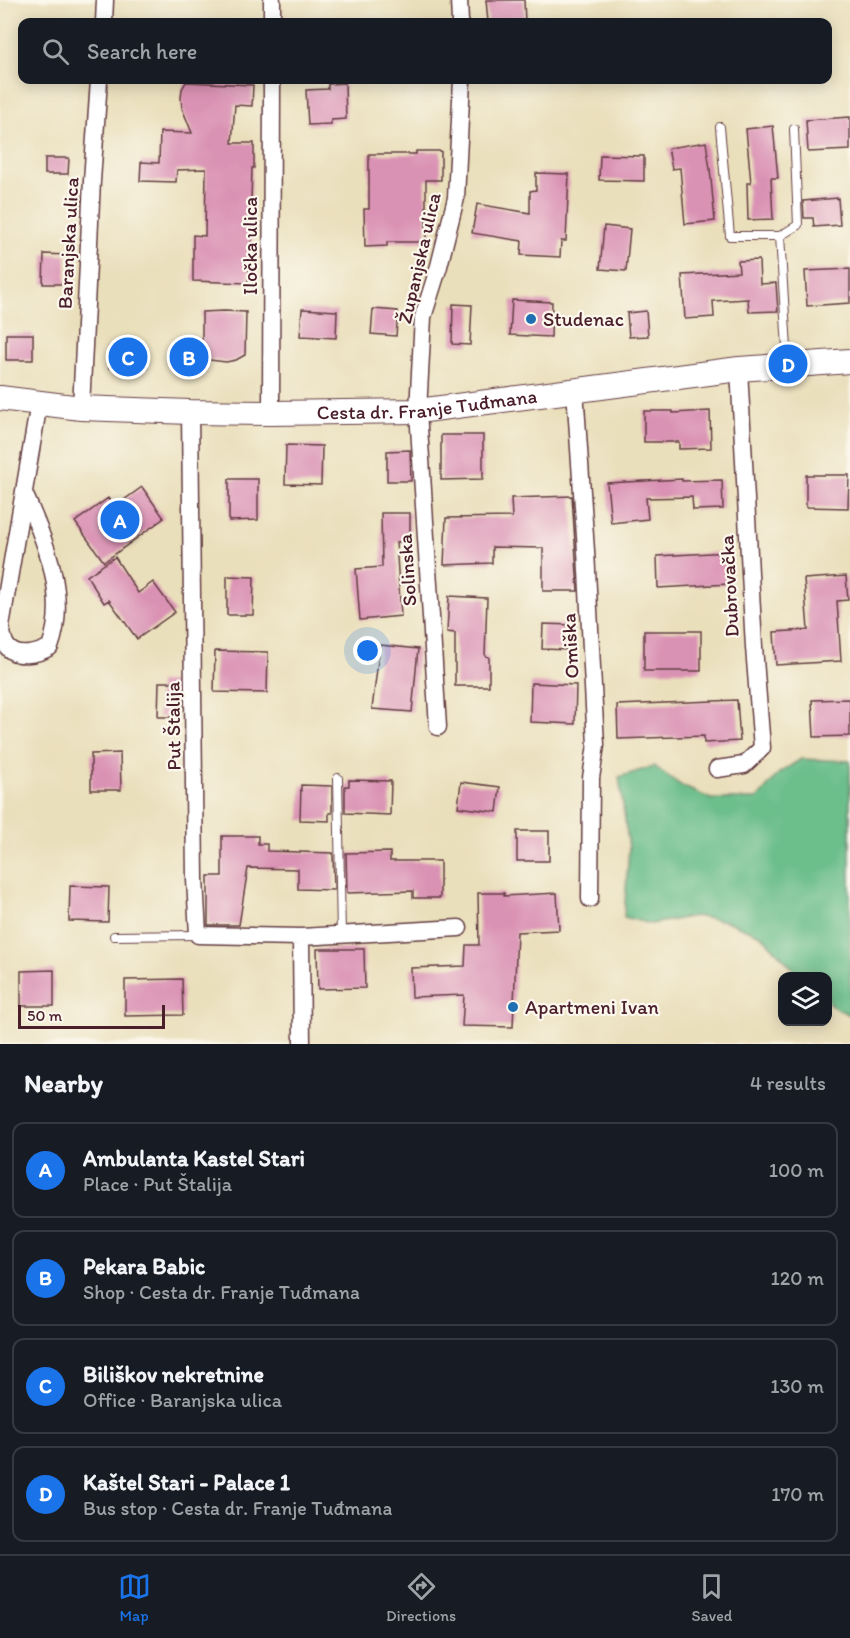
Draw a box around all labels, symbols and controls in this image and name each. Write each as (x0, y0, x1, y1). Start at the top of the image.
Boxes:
search box (18, 18, 832, 84)
icon: search (39, 35, 72, 68)
text: Search here (87, 38, 197, 65)
street label: Baranjska ulica (53, 176, 83, 310)
street label: Županjska ulica (392, 189, 446, 326)
street label: Iločka ulica (238, 197, 262, 295)
place label: Studenac (543, 307, 624, 331)
marker: Studenac (524, 312, 538, 326)
pin: C (108, 334, 148, 380)
pin: B (170, 334, 208, 380)
pin: D (768, 342, 808, 386)
street label: Cesta dr. Franje Tuđmana (317, 384, 539, 424)
pin: A (100, 498, 140, 542)
street label: Solinska (392, 532, 422, 607)
street label: Dubrovačka (714, 534, 744, 638)
street label: Omiška (556, 613, 584, 679)
your location (353, 636, 382, 665)
street label: Put Štalija (160, 681, 186, 771)
map controls (778, 972, 832, 1026)
button: layers (778, 972, 832, 1026)
place label: Apartmeni Ivan (525, 995, 659, 1019)
marker: Apartmeni Ivan (506, 1000, 520, 1014)
scale bar (18, 1002, 165, 1030)
text: 50 m (27, 1006, 62, 1025)
text: Nearby (24, 1067, 103, 1099)
text: 4 results (750, 1071, 826, 1095)
text: Ambulanta Kastel Stari (83, 1145, 305, 1172)
text: A (39, 1158, 52, 1182)
text: 100 m (769, 1158, 824, 1182)
text: Place · Put Štalija (83, 1172, 232, 1196)
text: Pekara Babic (83, 1253, 205, 1280)
text: B (39, 1266, 52, 1290)
text: 120 m (771, 1266, 824, 1290)
text: Shop · Cesta dr. Franje Tuđmana (83, 1280, 360, 1304)
text: Biliškov nekretnine (83, 1361, 264, 1388)
text: C (39, 1374, 52, 1398)
text: 130 m (770, 1374, 824, 1398)
text: Office · Baranjska ulica (83, 1388, 282, 1412)
text: Kaštel Stari - Palace 1 (83, 1469, 290, 1496)
text: D (39, 1482, 52, 1506)
text: 170 m (771, 1482, 824, 1506)
text: Bus stop · Cesta dr. Franje Tuđmana (83, 1496, 392, 1520)
tab: Map (118, 1570, 151, 1625)
tab: Directions (386, 1570, 456, 1625)
tab: Saved (692, 1570, 732, 1625)

